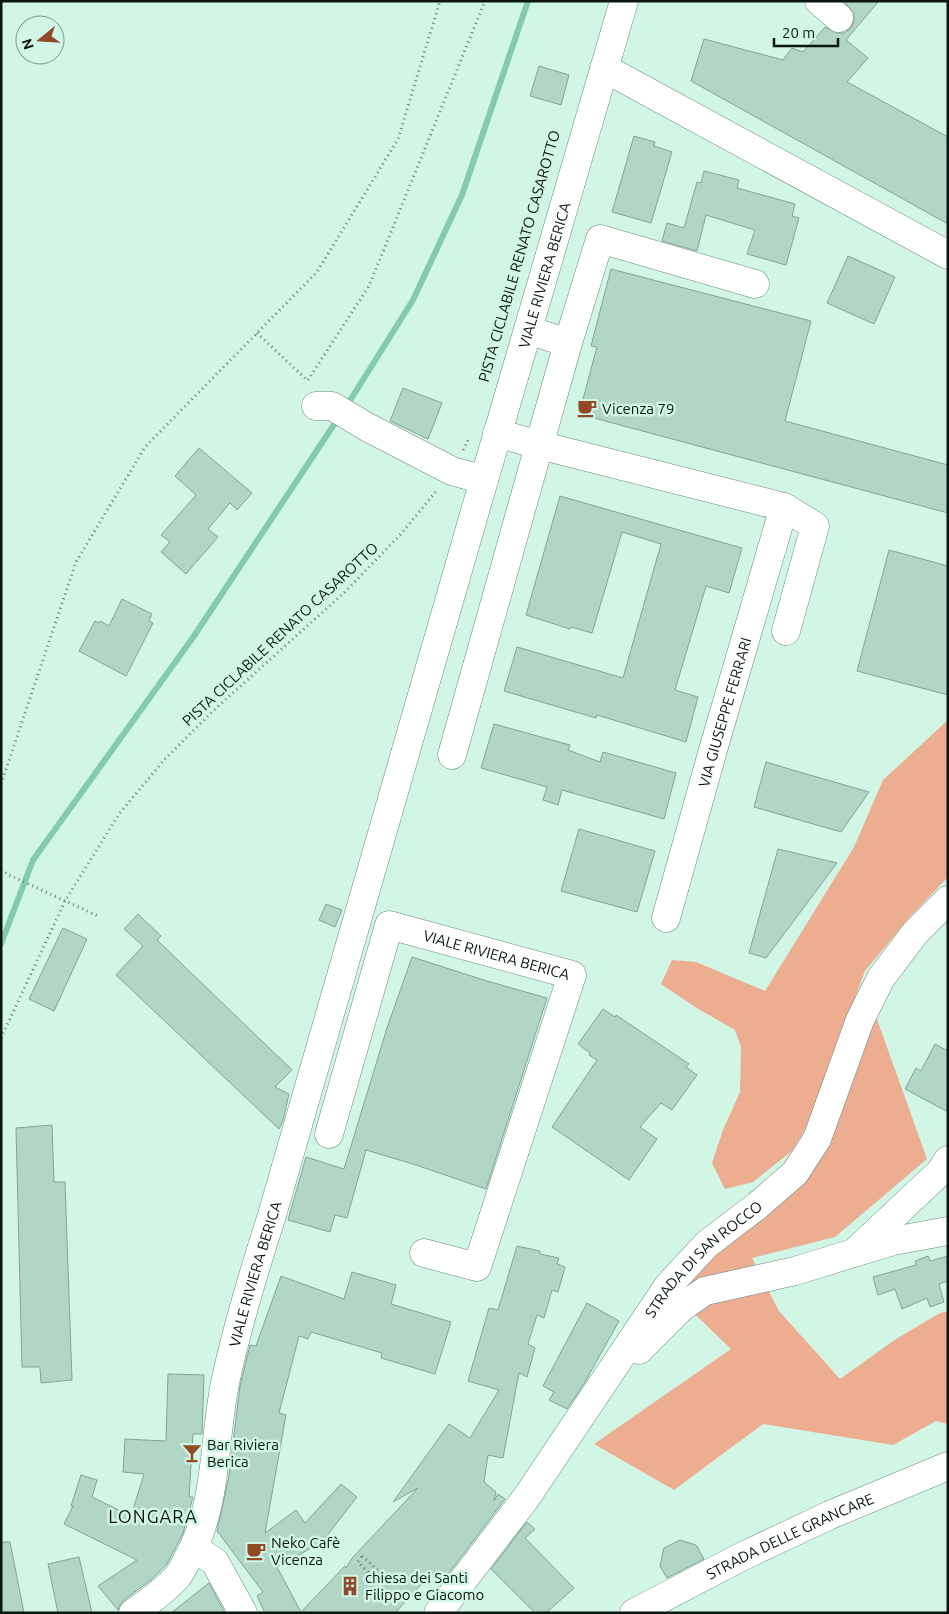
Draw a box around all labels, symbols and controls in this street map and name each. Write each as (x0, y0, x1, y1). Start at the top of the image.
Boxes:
north arrow (15, 15, 65, 65)
scale bar (774, 15, 838, 47)
text: 20 m (782, 24, 815, 41)
text: N (18, 37, 37, 51)
street label: PISTA CICLABILE RENATO CASAROTTO (475, 128, 563, 384)
street label: VIALE RIVIERA BERICA (515, 200, 573, 350)
cafe icon: Vicenza 79 (576, 397, 598, 419)
place label: Vicenza 79 (602, 400, 674, 417)
street label: PISTA CICLABILE RENATO CASAROTTO (179, 539, 381, 729)
street label: VIA GIUSEPPE FERRARI (695, 635, 754, 789)
street label: VIALE RIVIERA BERICA (421, 926, 572, 983)
street label: STRADA DI SAN ROCCO (641, 1197, 765, 1321)
street label: VIALE RIVIERA BERICA (225, 1199, 284, 1349)
place label: Bar Riviera Berica (207, 1436, 279, 1470)
bar icon: Bar Riviera Berica (181, 1442, 203, 1464)
street label: STRADA DELLE GRANCARE (703, 1489, 876, 1582)
district label: LONGARA (108, 1506, 198, 1526)
place label: Neko Cafè Vicenza (271, 1534, 340, 1568)
cafe icon: Neko Cafè Vicenza (245, 1540, 267, 1562)
place label: chiesa dei Santi Filippo e Giacomo (365, 1569, 484, 1603)
building icon: chiesa dei Santi Filippo e Giacomo (339, 1575, 361, 1597)

